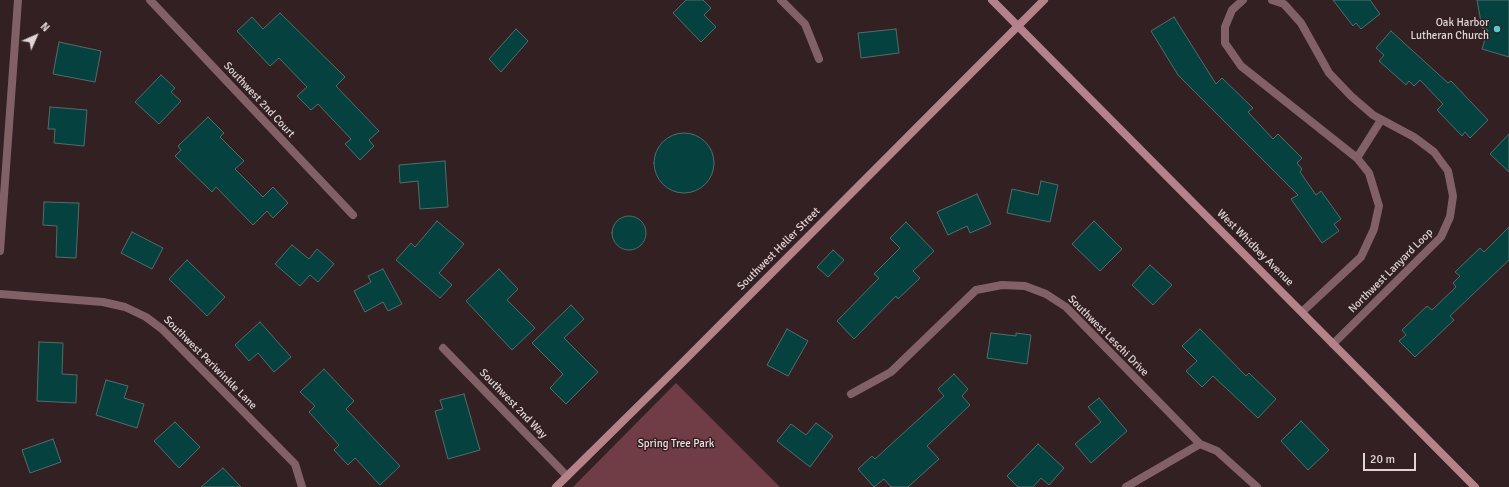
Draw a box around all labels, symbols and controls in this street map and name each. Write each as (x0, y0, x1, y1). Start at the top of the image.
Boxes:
north arrow (16, 16, 56, 56)
place label: Oak Harbor Lutheran Church (1411, 16, 1489, 42)
text: N (38, 20, 52, 34)
marker: Oak Harbor Lutheran Church (1492, 24, 1502, 34)
street label: Southwest 2nd Court (221, 59, 297, 141)
street label: Southwest Heller Street (735, 205, 823, 293)
street label: West Whidbey Avenue (1214, 207, 1296, 289)
street label: Northwest Lanyard Loop (1346, 226, 1436, 316)
street label: Southwest Leschi Drive (1065, 293, 1151, 379)
street label: Southwest Periwinkle Lane (161, 314, 259, 412)
street label: Southwest 2nd Way (476, 366, 550, 442)
park label: Spring Tree Park (638, 437, 714, 451)
scale bar (1365, 445, 1418, 471)
text: 20 m (1370, 452, 1395, 467)

